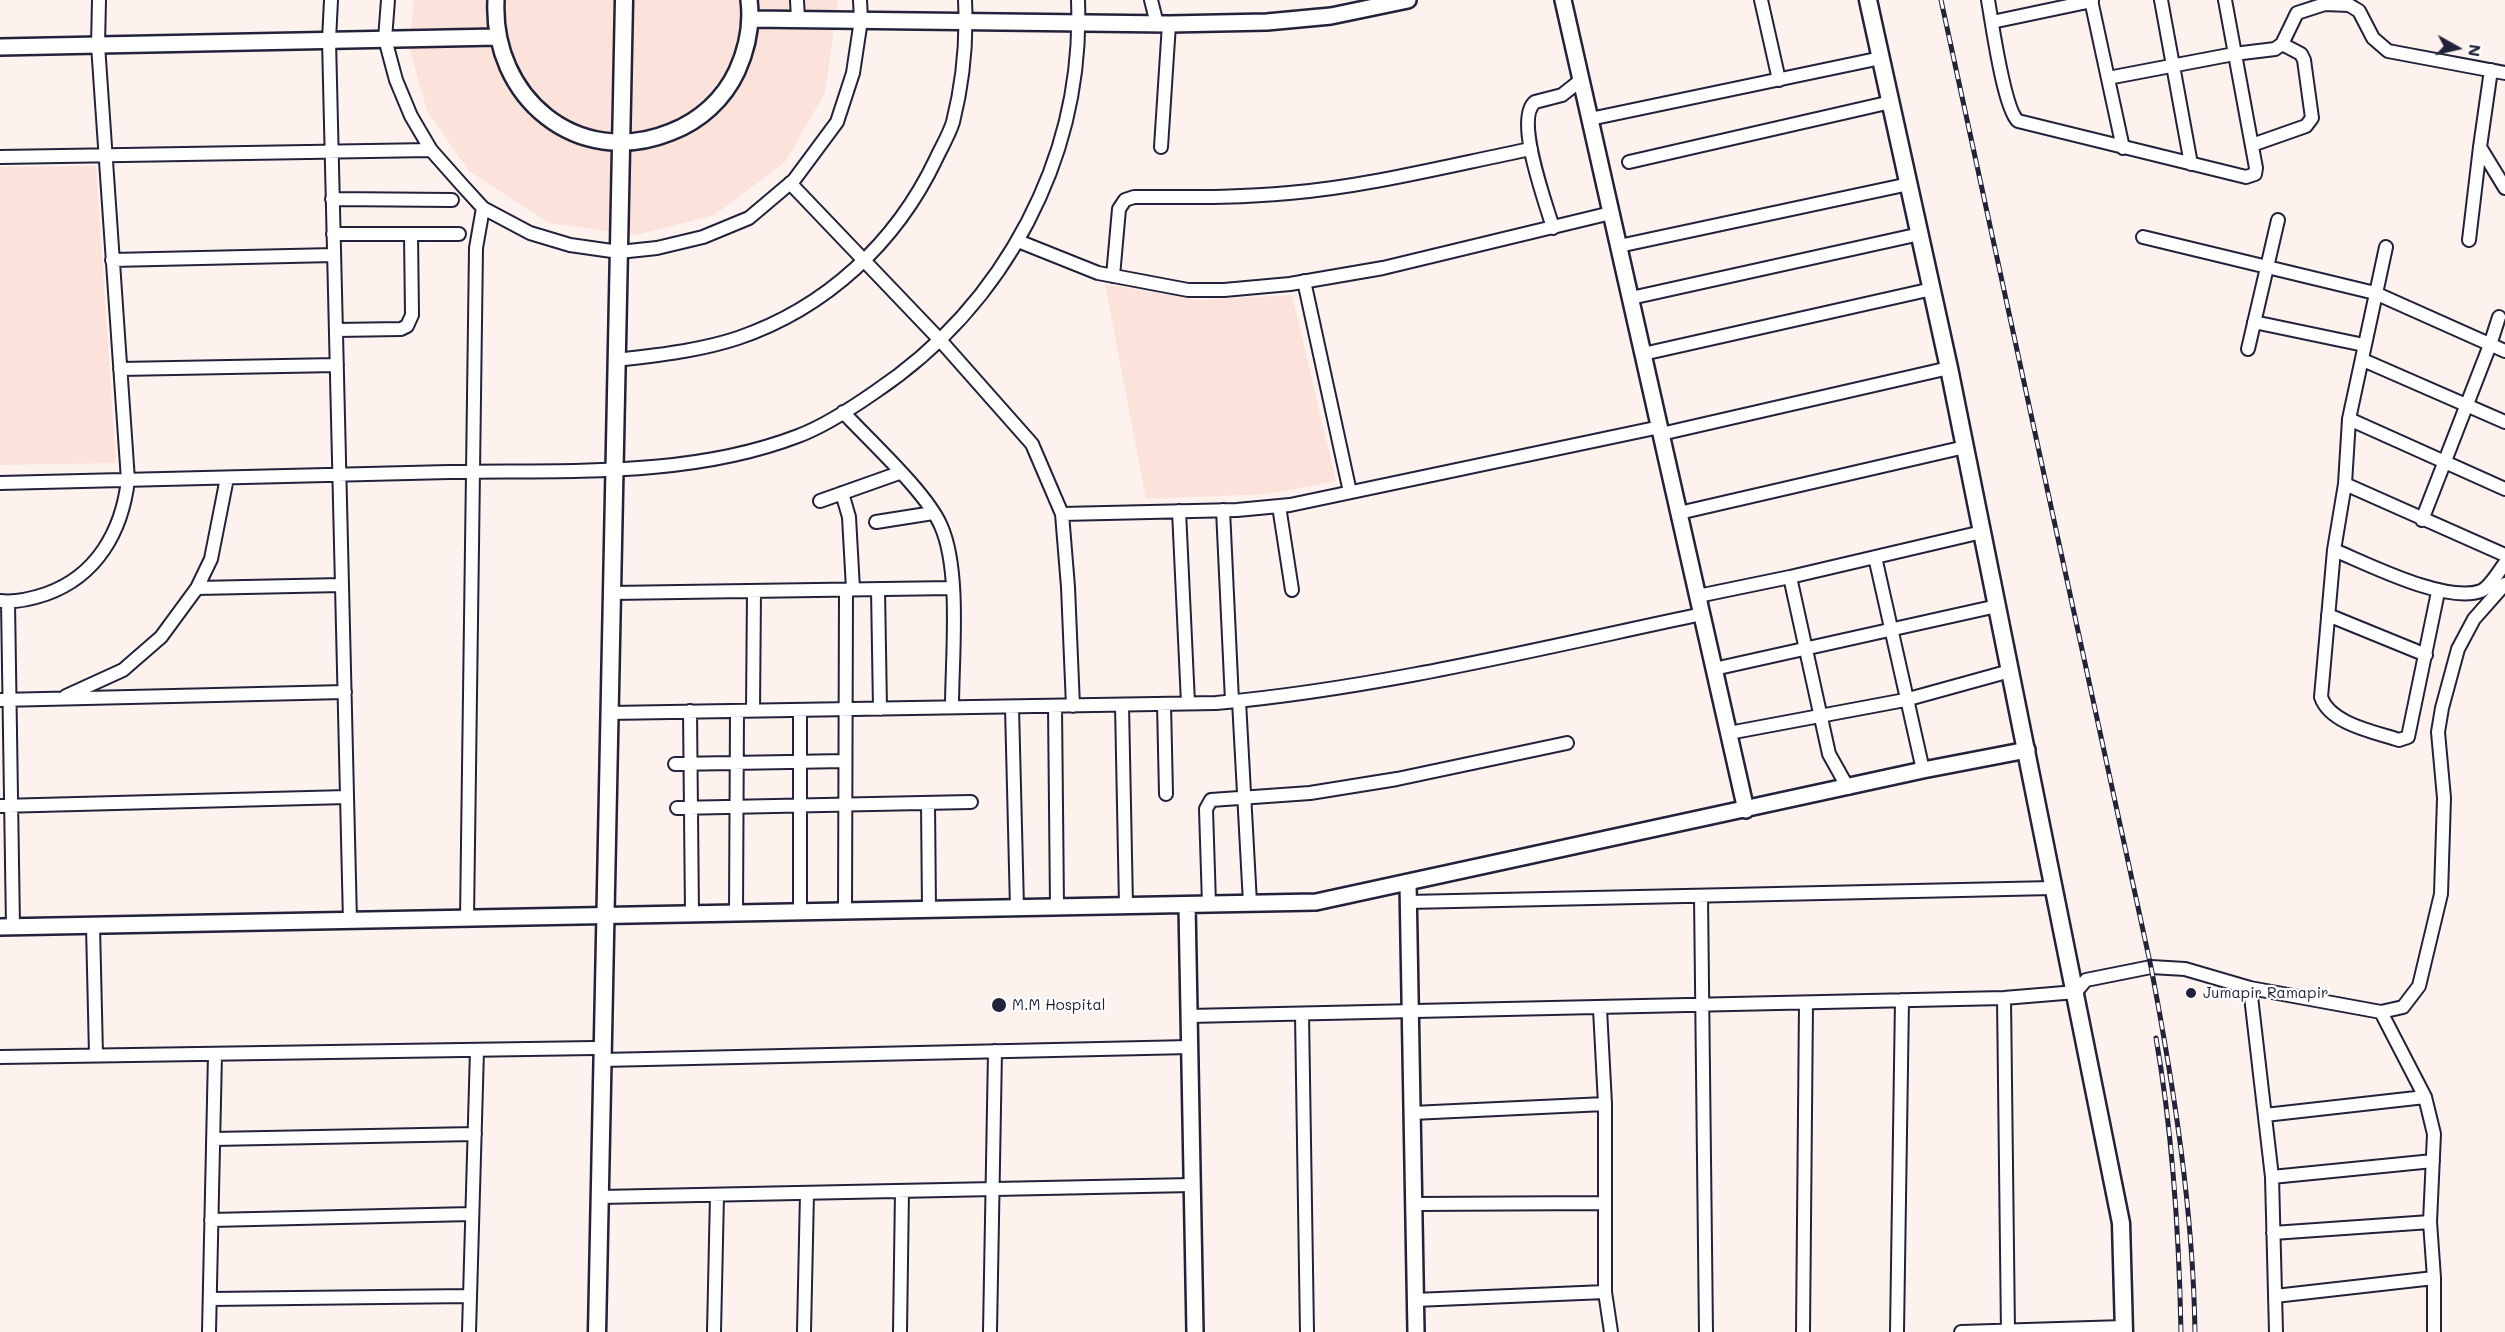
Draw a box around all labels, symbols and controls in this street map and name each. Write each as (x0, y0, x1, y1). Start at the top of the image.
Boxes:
north arrow (2427, 18, 2487, 78)
text: N (2464, 43, 2487, 58)
place label: Jumapir Ramapir (2203, 984, 2329, 1002)
marker: Jumapir Ramapir (2184, 986, 2198, 1000)
marker: M.M Hospital (990, 996, 1008, 1014)
place label: M.M Hospital (1012, 996, 1106, 1014)

